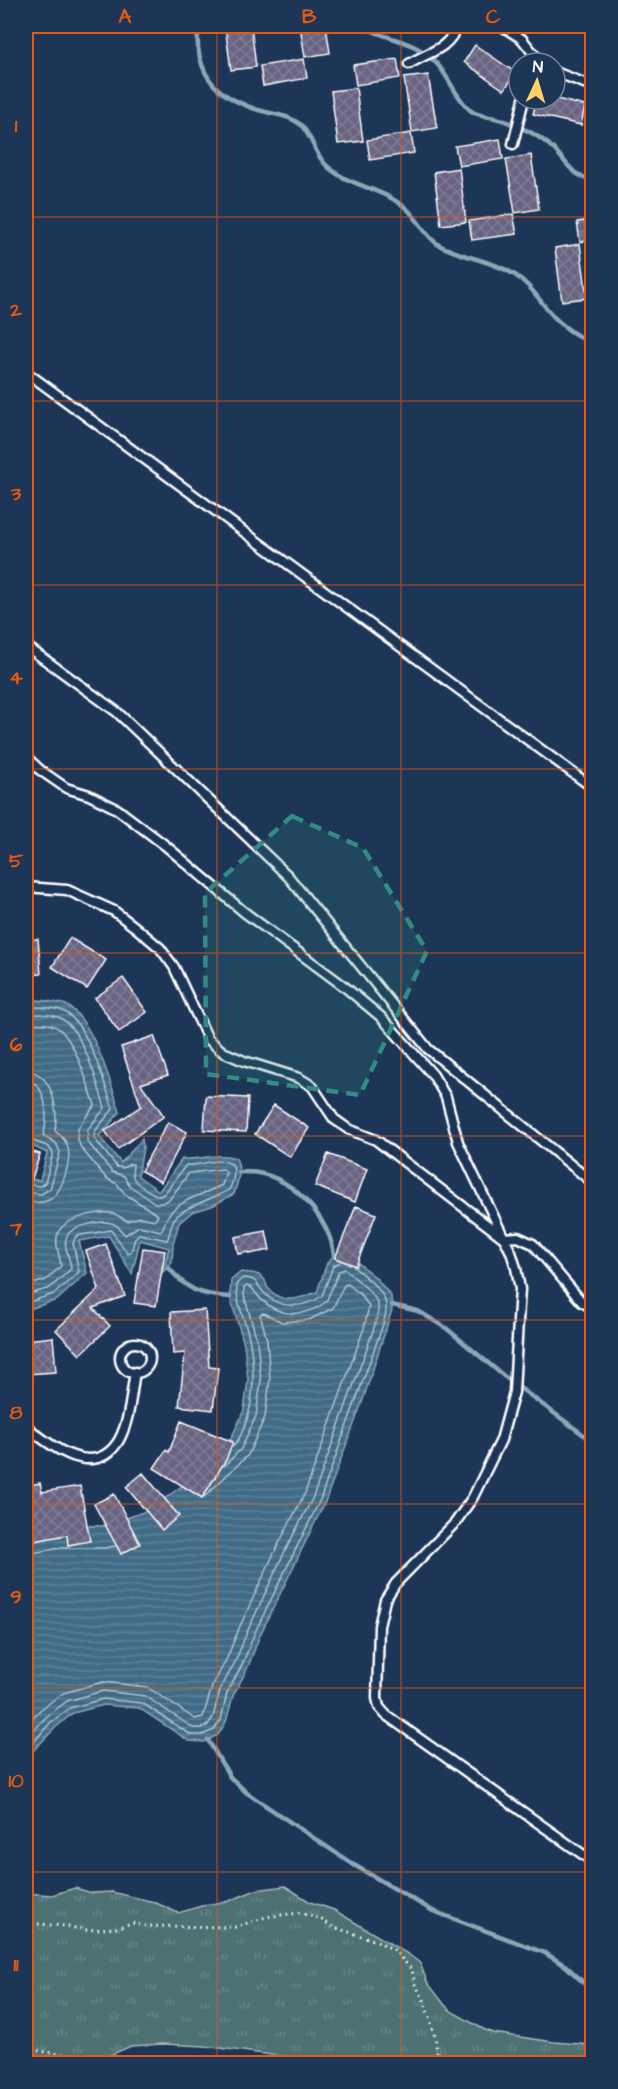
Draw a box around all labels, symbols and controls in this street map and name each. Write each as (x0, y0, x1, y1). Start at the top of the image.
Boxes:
text: A (119, 3, 132, 31)
text: B (302, 3, 317, 31)
text: C (486, 3, 501, 31)
north arrow (507, 51, 567, 111)
text: N (532, 56, 544, 78)
text: 1 (15, 112, 18, 140)
text: 2 (9, 296, 22, 324)
text: 3 (10, 480, 22, 508)
text: 4 (9, 664, 23, 692)
text: 5 (9, 847, 24, 875)
text: 6 (10, 1031, 23, 1059)
text: 7 (9, 1215, 23, 1243)
text: 8 (10, 1399, 23, 1427)
text: 9 (10, 1583, 22, 1611)
text: 10 (8, 1767, 24, 1795)
text: 11 (13, 1951, 19, 1979)

